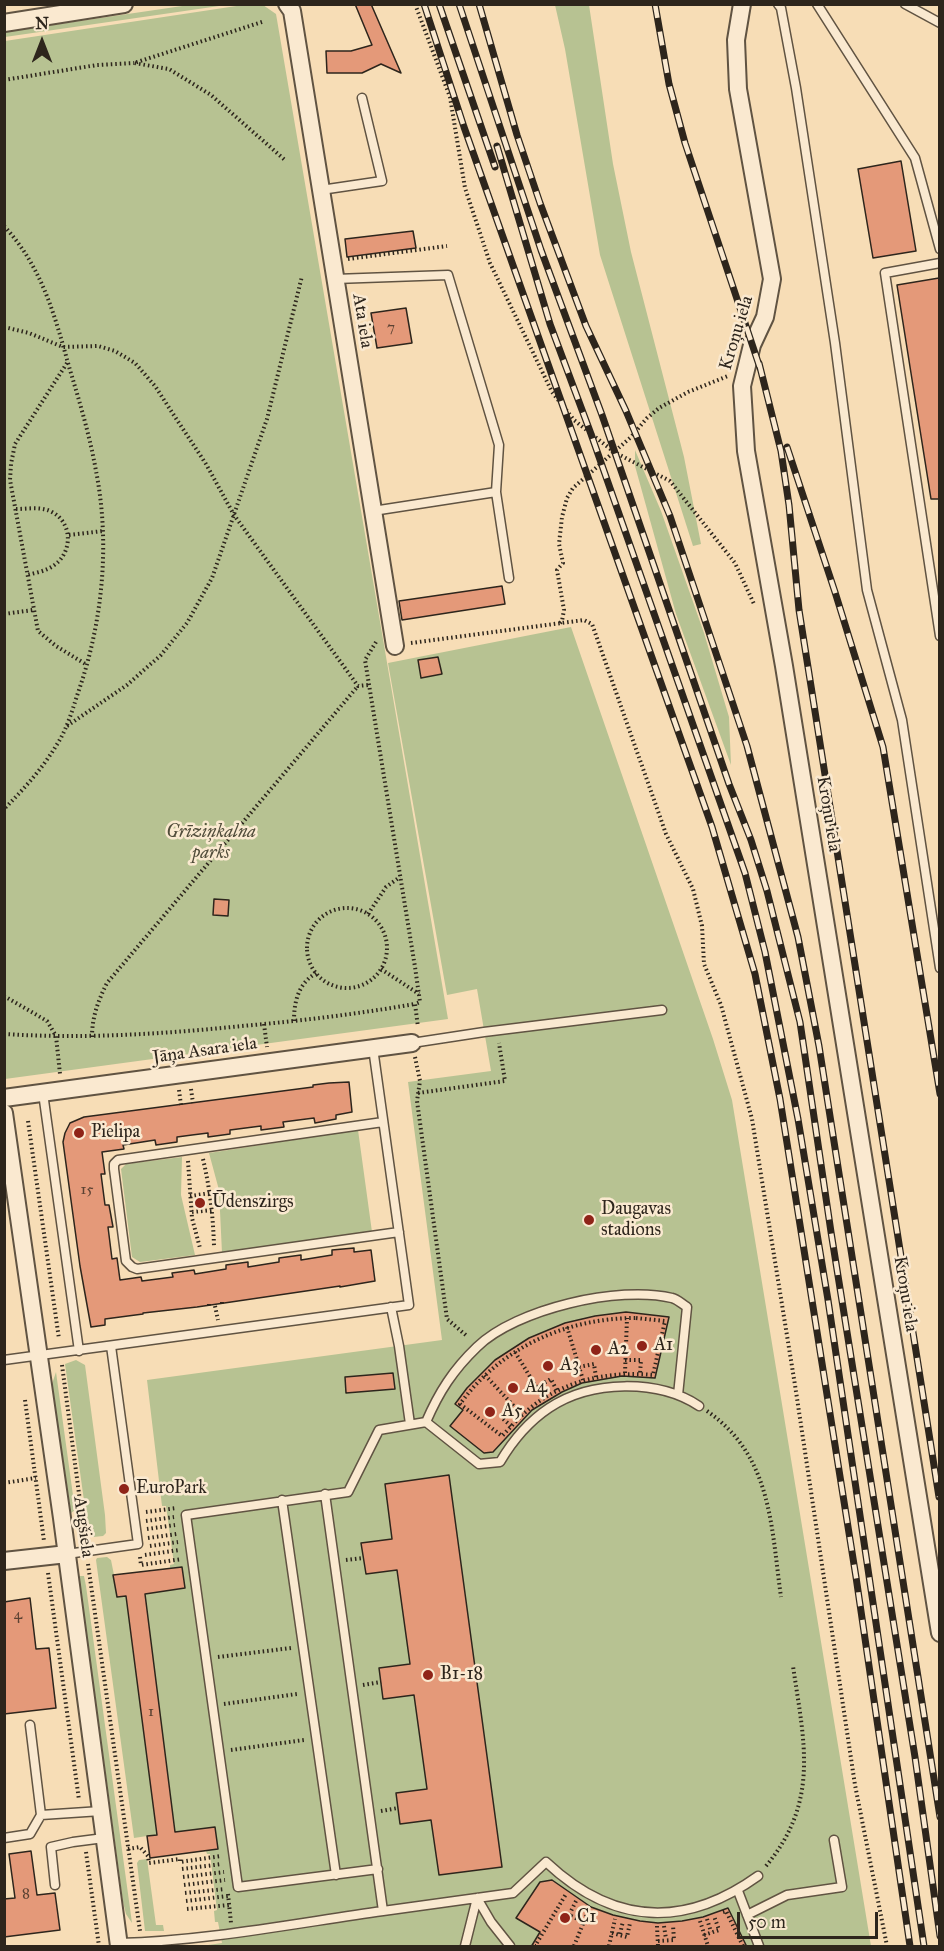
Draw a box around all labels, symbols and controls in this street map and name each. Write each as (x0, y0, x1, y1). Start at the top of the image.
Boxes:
north arrow (12, 12, 72, 72)
text: N (35, 14, 49, 33)
street label: Ata iela (347, 292, 377, 350)
street label: Kroņu iela (715, 293, 759, 373)
house number: 7 (387, 319, 395, 337)
street label: Kroņu iela (811, 774, 845, 854)
park label: Grīziņkalna parks (166, 822, 256, 864)
street label: Jāņa Asara iela (151, 1033, 259, 1069)
place label: Pielipa (91, 1122, 140, 1144)
marker: Pielipa (72, 1126, 86, 1140)
house number: 15 (81, 1181, 93, 1199)
place label: Ūdenszirgs (212, 1192, 294, 1214)
marker: Ūdenszirgs (193, 1196, 207, 1210)
place label: Daugavas stadions (601, 1199, 671, 1242)
marker: Daugavas stadions (582, 1213, 596, 1227)
street label: Kroņu iela (888, 1254, 922, 1334)
place label: A1 (654, 1335, 673, 1357)
place label: A2 (608, 1339, 629, 1361)
marker: A1 (635, 1339, 649, 1353)
marker: A2 (589, 1343, 603, 1357)
place label: A3 (560, 1355, 579, 1377)
marker: A3 (541, 1359, 555, 1373)
place label: A4 (525, 1377, 547, 1399)
marker: A4 (506, 1381, 520, 1395)
place label: A5 (502, 1401, 522, 1423)
marker: A5 (483, 1405, 497, 1419)
place label: EuroPark (136, 1478, 207, 1500)
marker: EuroPark (117, 1482, 131, 1496)
street label: Augšiela (68, 1495, 98, 1559)
house number: 4 (14, 1606, 22, 1624)
place label: B1-18 (440, 1664, 483, 1686)
marker: B1-18 (421, 1668, 435, 1682)
house number: 1 (148, 1703, 154, 1721)
house number: 8 (22, 1885, 30, 1903)
scale bar (740, 1900, 881, 1938)
place label: C1 (577, 1907, 596, 1929)
marker: C1 (558, 1911, 572, 1925)
text: 50 m (748, 1911, 786, 1933)

